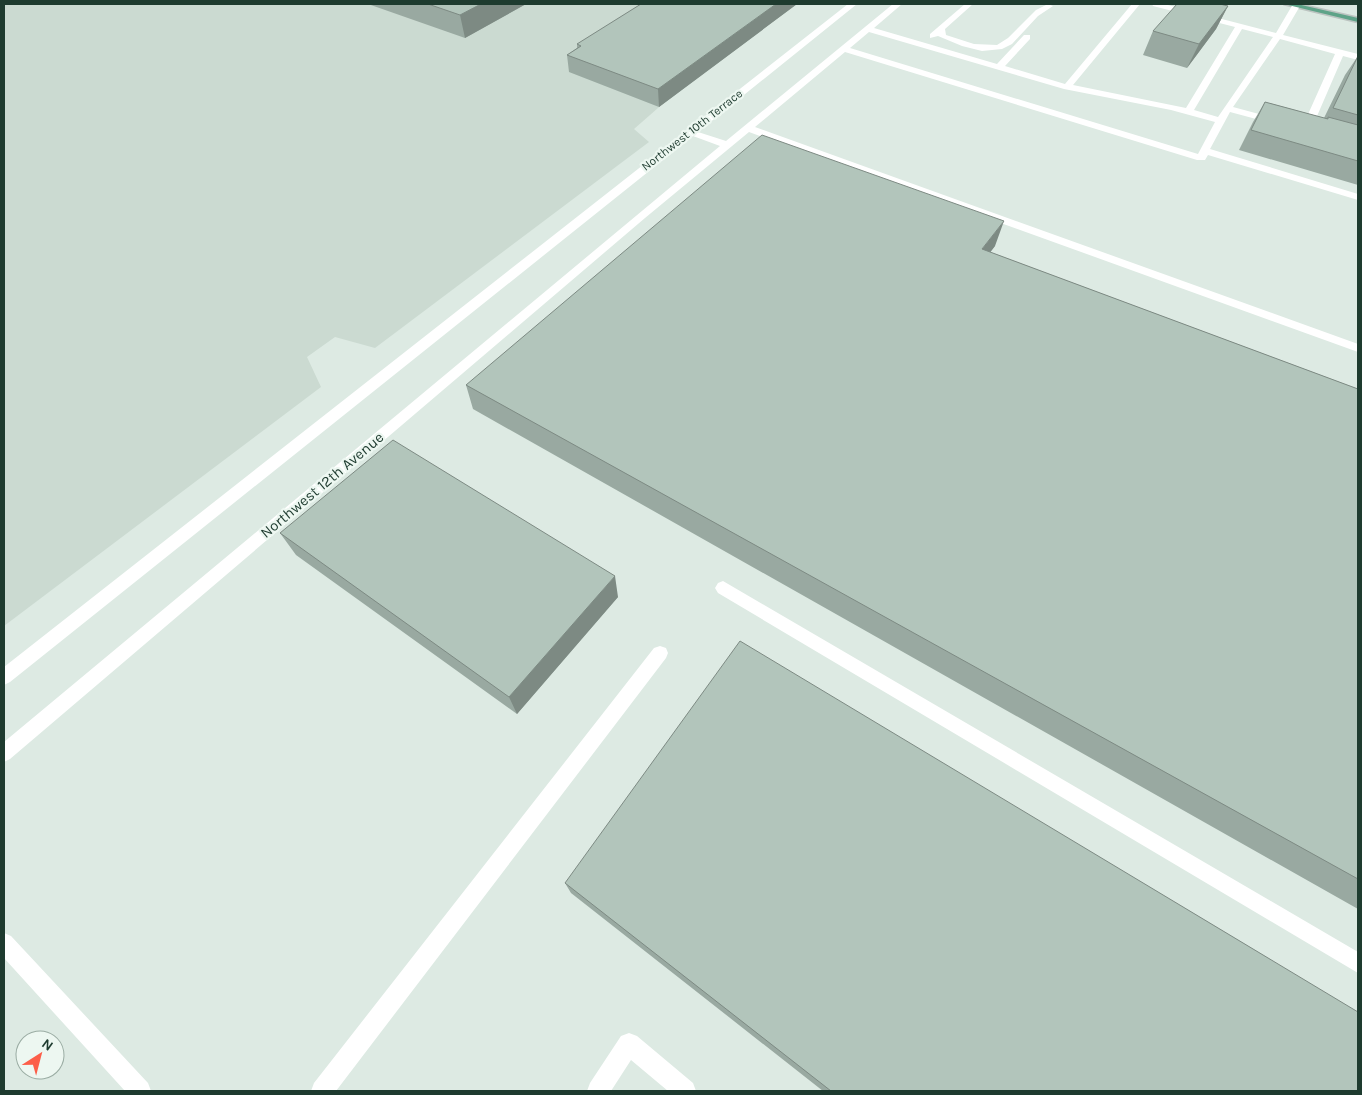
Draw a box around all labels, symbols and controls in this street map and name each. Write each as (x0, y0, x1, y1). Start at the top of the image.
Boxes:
street label: Northwest 10th Terrace (639, 86, 745, 174)
street label: Northwest 12th Avenue (257, 428, 387, 542)
north arrow (15, 1030, 65, 1080)
text: N (38, 1035, 56, 1055)

